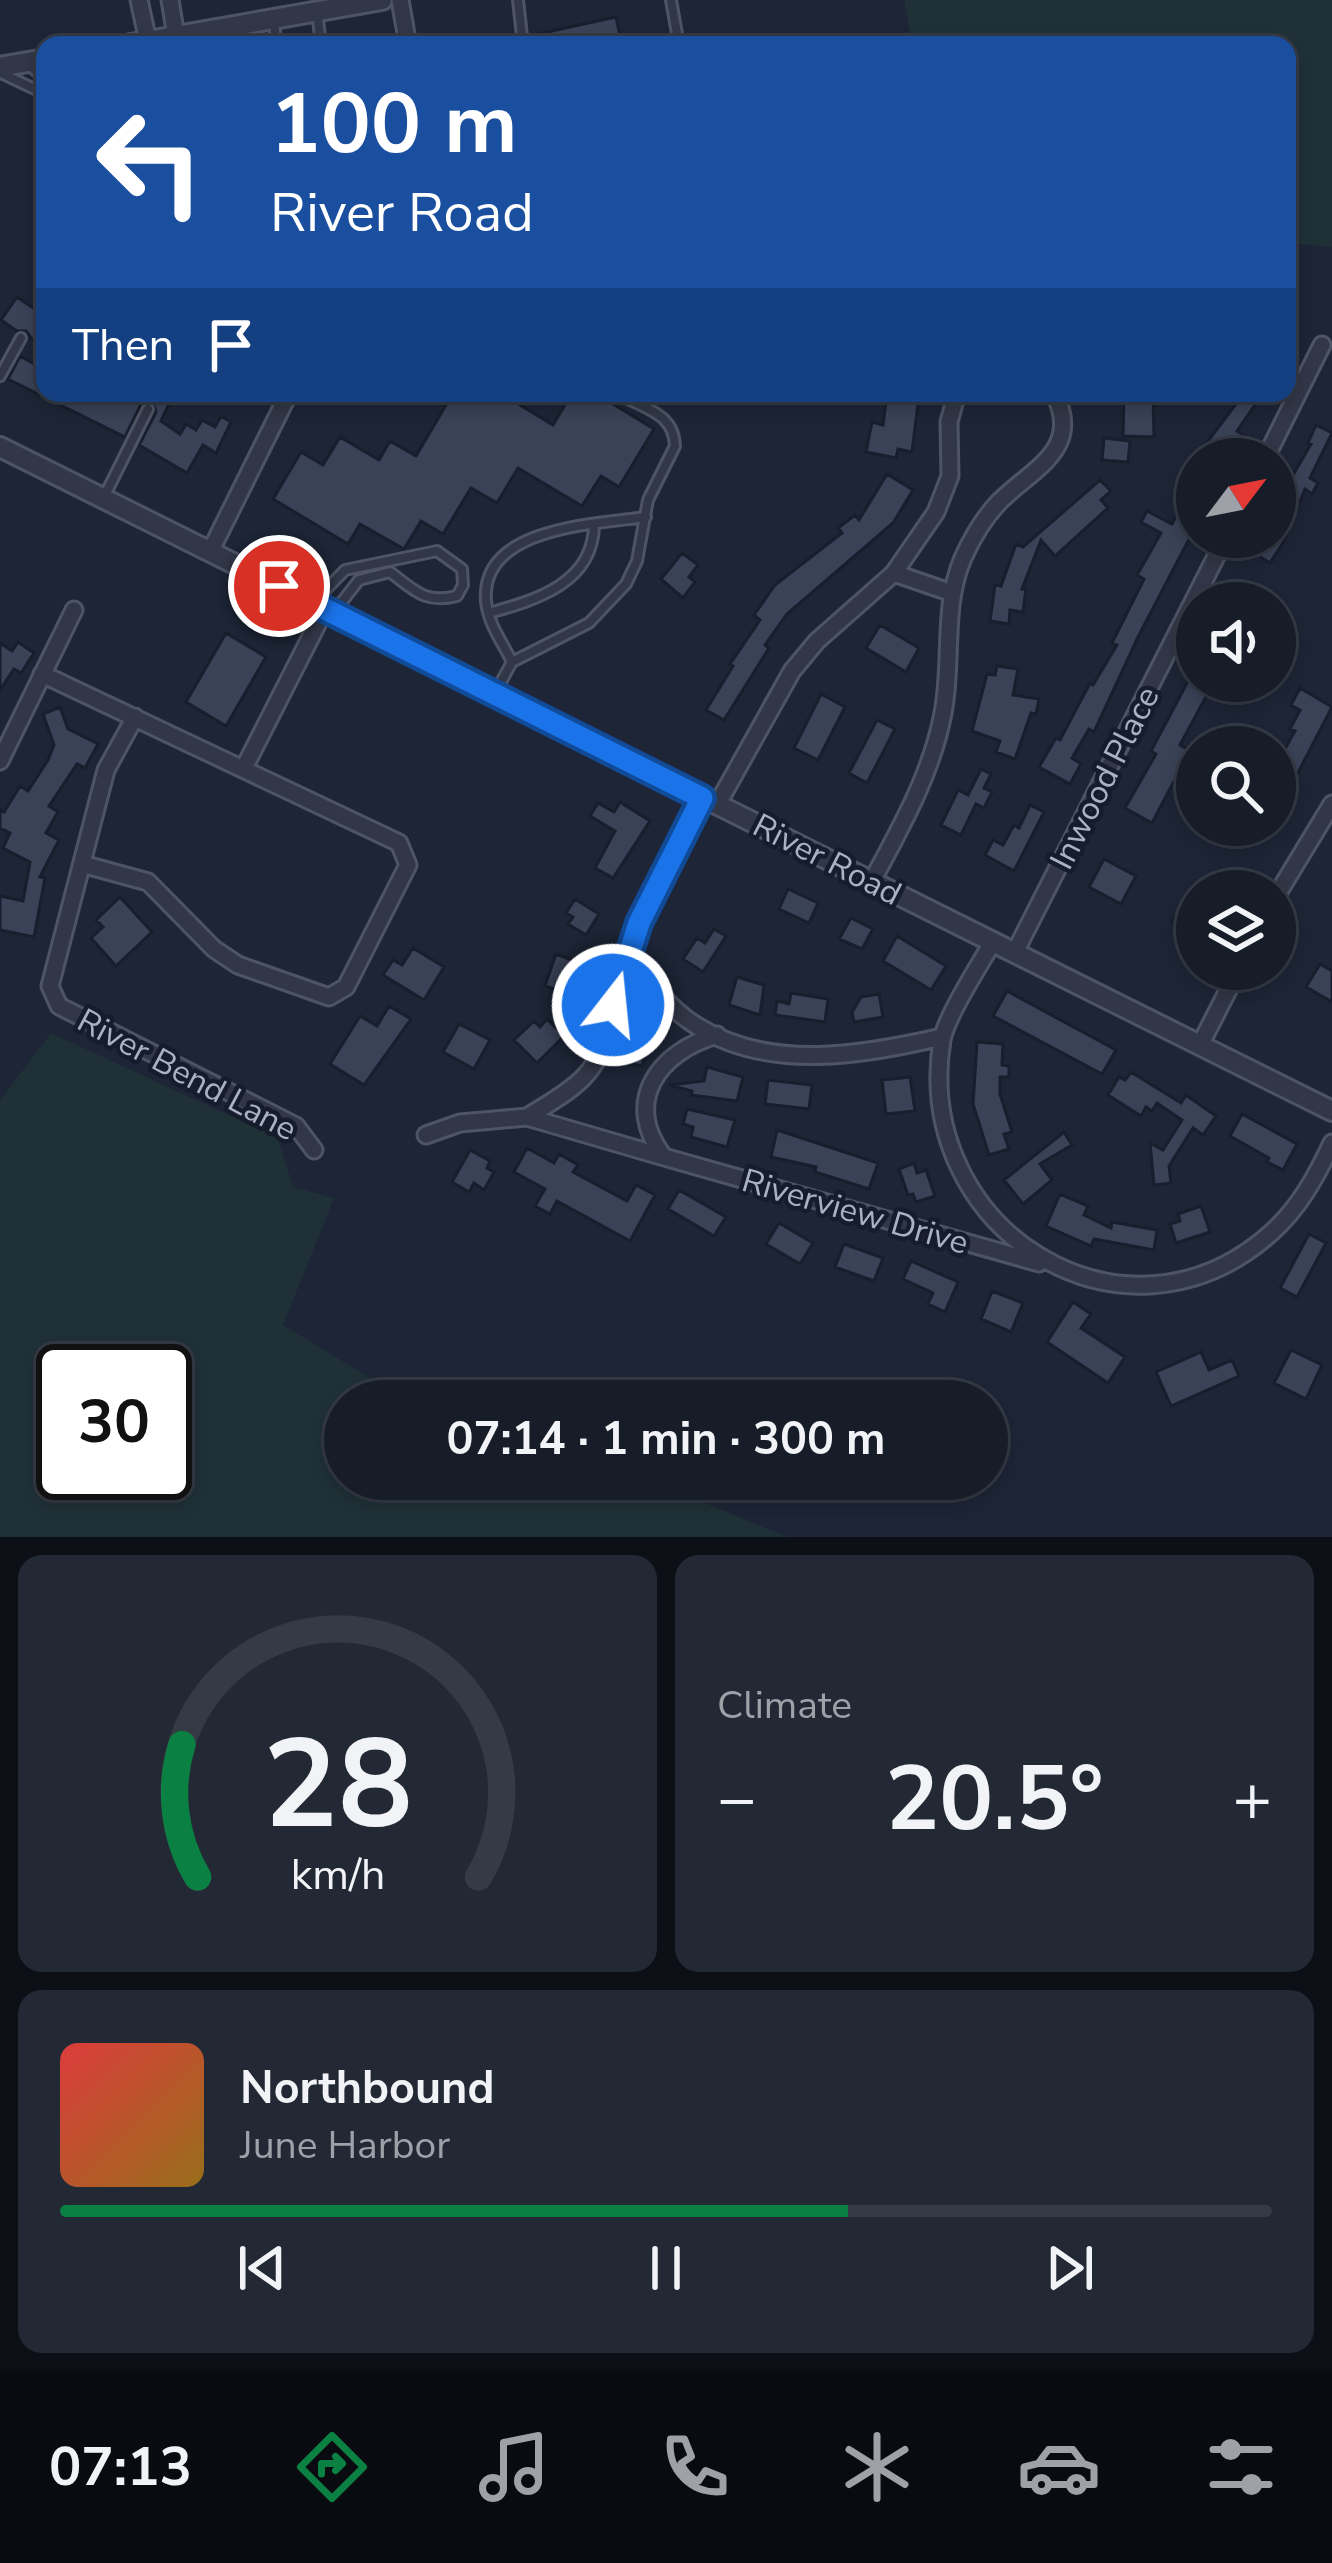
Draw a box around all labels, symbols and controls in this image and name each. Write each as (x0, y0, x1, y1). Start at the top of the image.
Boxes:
text: 100 m (270, 67, 518, 182)
icon: left (72, 84, 228, 240)
text: River Road (270, 176, 534, 250)
icon: arrive (198, 312, 264, 378)
text: Then (72, 315, 174, 376)
north arrow (1176, 438, 1296, 558)
map controls (1176, 438, 1296, 990)
pin (228, 535, 330, 637)
icon: arrive (246, 553, 312, 619)
button: sound (1176, 582, 1296, 702)
street label: Inwood Place (1040, 679, 1170, 877)
button: search (1176, 726, 1296, 846)
street label: River Road (745, 803, 909, 917)
button: layers (1176, 870, 1296, 990)
position arrow (550, 942, 676, 1068)
street label: River Bend Lane (69, 998, 305, 1152)
street label: Riverview Drive (737, 1158, 973, 1266)
speed limit sign: 30 (36, 1344, 192, 1500)
text: 07:14 · 1 min · 300 m (446, 1409, 886, 1470)
text: Climate (717, 1679, 852, 1732)
text: 28 (263, 1700, 412, 1870)
text: 20.5° (885, 1738, 1104, 1861)
text: − (717, 1754, 757, 1844)
text: + (1232, 1754, 1272, 1844)
text: km/h (290, 1845, 385, 1903)
text: Northbound (240, 2058, 494, 2119)
text: June Harbor (240, 2119, 450, 2172)
icon: previous (229, 2235, 295, 2301)
icon: pause (633, 2235, 699, 2301)
icon: next (1037, 2235, 1103, 2301)
icon: directions (290, 2425, 374, 2509)
icon: music (472, 2425, 556, 2509)
icon: phone (653, 2425, 737, 2509)
icon: climate (835, 2425, 919, 2509)
icon: car (1017, 2425, 1101, 2509)
icon: filters (1199, 2425, 1283, 2509)
text: 07:13 (49, 2430, 192, 2504)

